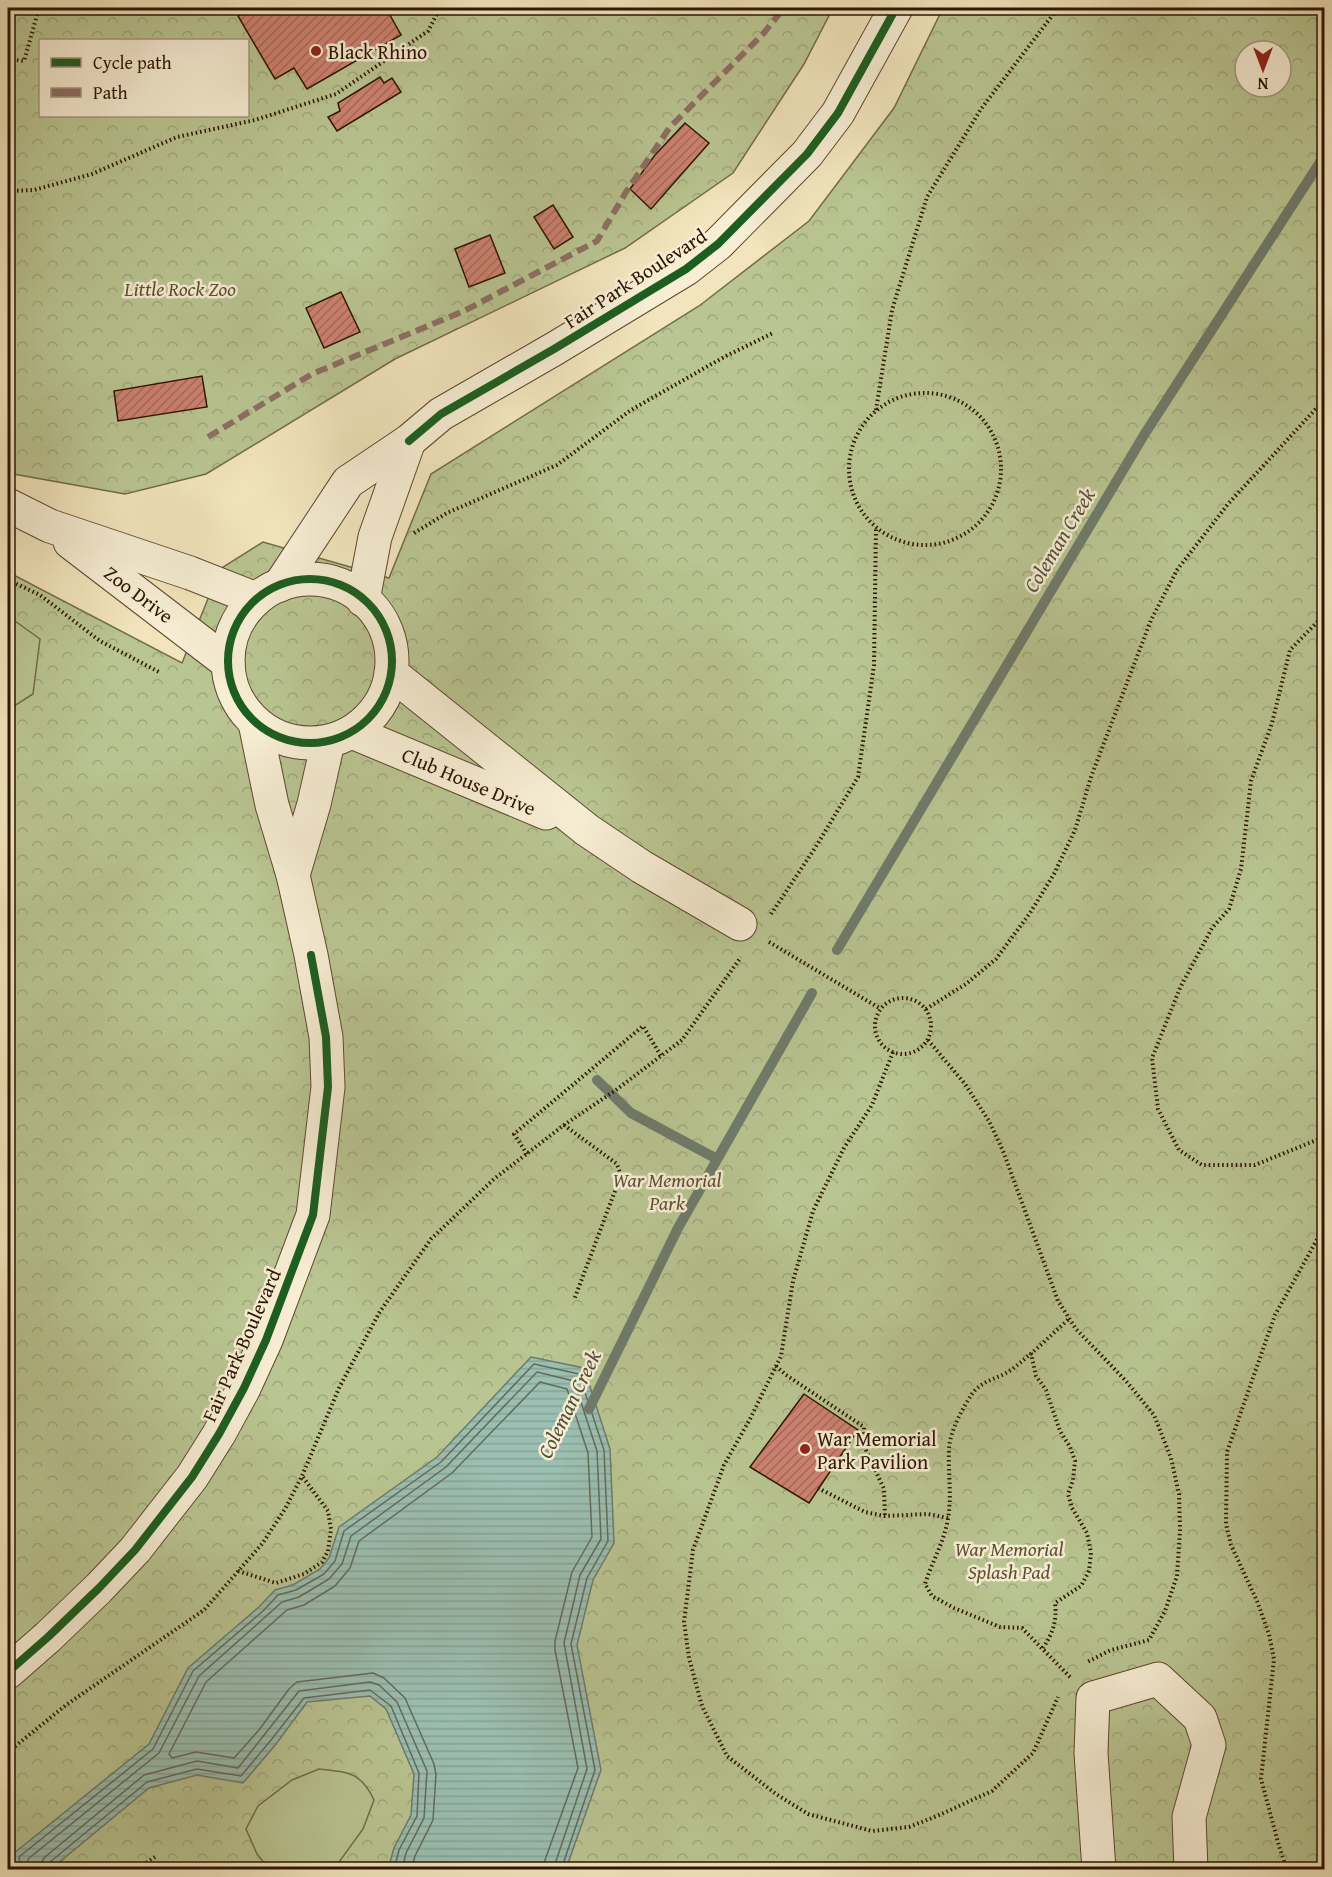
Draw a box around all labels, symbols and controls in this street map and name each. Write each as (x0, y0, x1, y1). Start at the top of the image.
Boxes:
place label: Black Rhino (328, 37, 427, 66)
legend (39, 39, 249, 117)
north arrow (1233, 39, 1293, 99)
marker: Black Rhino (309, 44, 323, 58)
text: Cycle path (93, 49, 172, 76)
text: N (1257, 72, 1268, 96)
text: Path (93, 79, 128, 106)
street label: Fair Park Boulevard (558, 221, 712, 335)
park label: Little Rock Zoo (123, 274, 236, 303)
water label: Coleman Creek (1016, 481, 1103, 598)
street label: Zoo Drive (98, 558, 180, 630)
street label: Club House Drive (398, 740, 540, 822)
park label: War Memorial Park (613, 1165, 721, 1217)
street label: Fair Park Boulevard (194, 1264, 288, 1426)
water label: Coleman Creek (529, 1344, 609, 1463)
place label: War Memorial Park Pavilion (817, 1424, 937, 1476)
marker: War Memorial Park Pavilion (798, 1442, 812, 1456)
park label: War Memorial Splash Pad (955, 1534, 1063, 1586)

